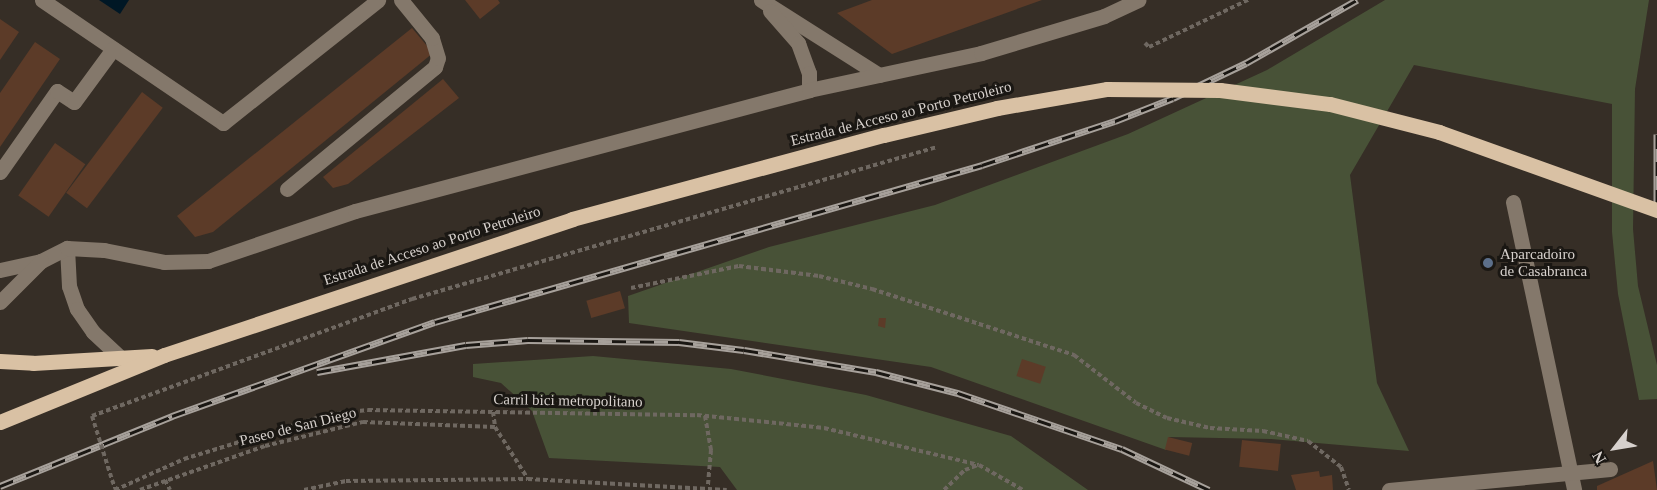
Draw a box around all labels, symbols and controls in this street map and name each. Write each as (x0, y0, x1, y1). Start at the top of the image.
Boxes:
street label: Estrada de Acceso ao Porto Petroleiro (788, 78, 1014, 150)
street label: Estrada de Acceso ao Porto Petroleiro (321, 202, 543, 290)
place label: Aparcadoiro de Casabranca (1500, 245, 1587, 280)
marker: Aparcadoiro de Casabranca (1481, 256, 1495, 270)
street label: Carril bici metropolitano (493, 391, 643, 411)
street label: Paseo de San Diego (238, 404, 358, 450)
north arrow (1585, 418, 1645, 478)
text: N (1589, 448, 1609, 467)

